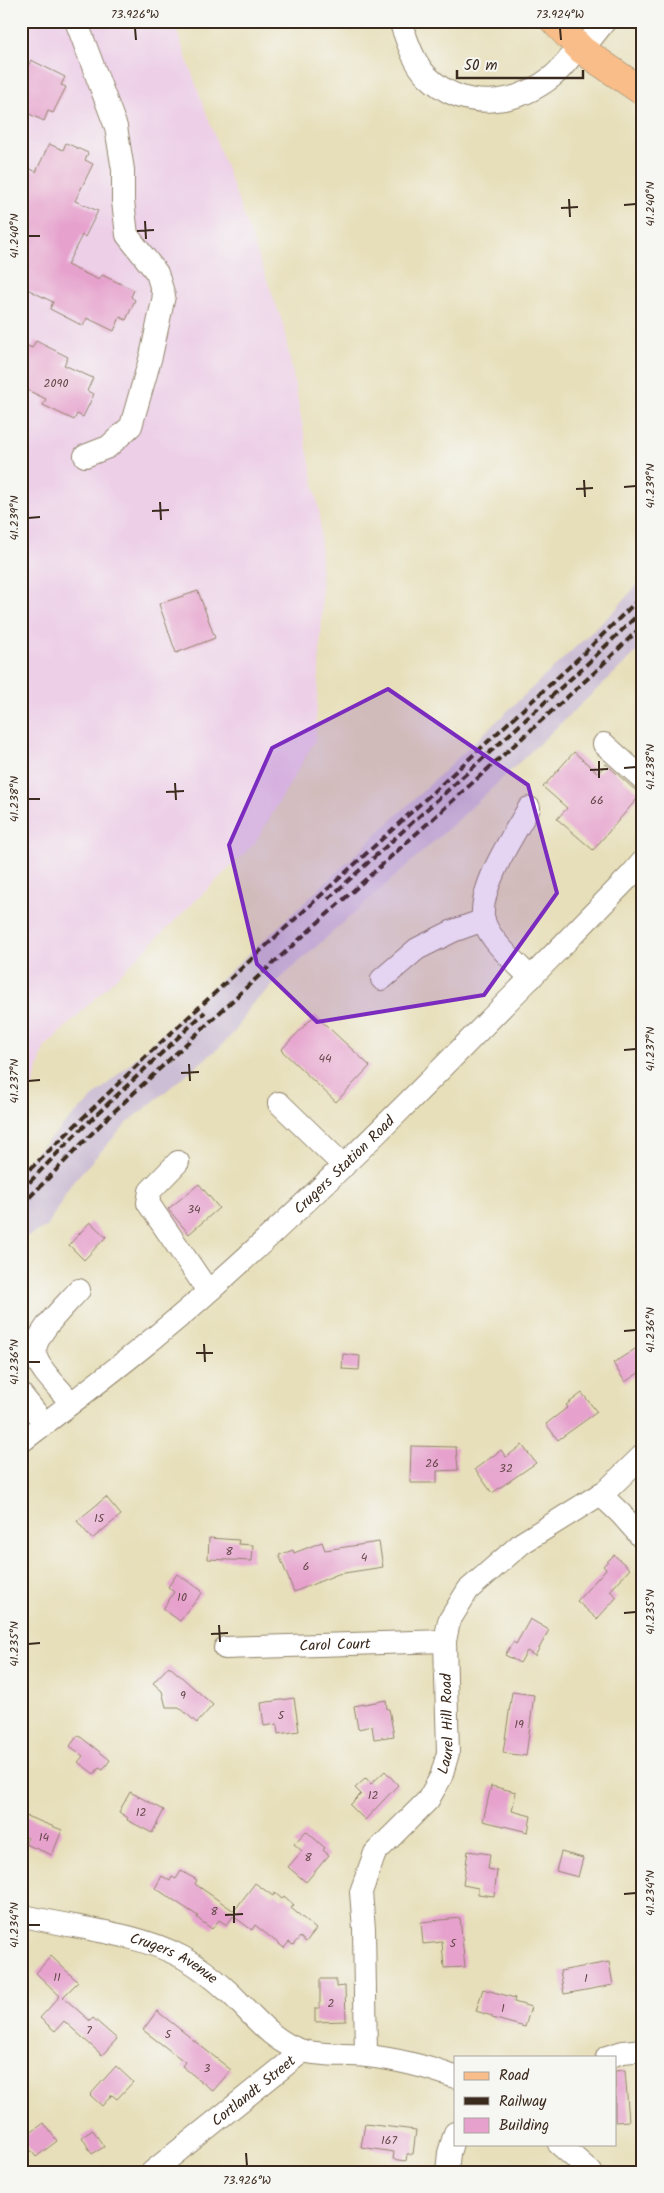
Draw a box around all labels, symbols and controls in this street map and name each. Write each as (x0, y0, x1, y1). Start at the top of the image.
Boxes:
text: 73.926°W (111, 5, 159, 24)
text: 73.924°W (536, 5, 584, 24)
scale bar (457, 48, 583, 80)
text: 50 m (464, 54, 498, 78)
text: 41.240°N (641, 181, 660, 227)
text: 41.240°N (5, 213, 24, 259)
house number: 2090 (44, 374, 68, 393)
text: 41.239°N (641, 463, 660, 509)
text: 41.239°N (5, 495, 24, 541)
text: 41.238°N (641, 744, 660, 790)
text: 41.238°N (5, 776, 24, 822)
house number: 66 (590, 791, 604, 810)
text: 41.237°N (641, 1027, 660, 1071)
house number: 44 (318, 1049, 332, 1068)
text: 41.237°N (5, 1059, 24, 1103)
street label: Crugers Station Road (288, 1110, 401, 1221)
house number: 34 (187, 1200, 201, 1219)
text: 41.236°N (641, 1307, 660, 1353)
text: 41.236°N (5, 1339, 24, 1385)
house number: 26 (425, 1454, 439, 1473)
house number: 32 (499, 1459, 513, 1478)
house number: 15 (94, 1509, 106, 1528)
house number: 8 (225, 1542, 233, 1561)
house number: 4 (361, 1548, 368, 1567)
house number: 6 (303, 1557, 309, 1576)
house number: 10 (177, 1588, 187, 1607)
text: 41.235°N (641, 1589, 660, 1635)
text: 41.235°N (5, 1621, 24, 1667)
street label: Carol Court (299, 1632, 371, 1659)
street label: Laurel Hill Road (431, 1673, 461, 1777)
house number: 9 (180, 1686, 186, 1705)
house number: 5 (278, 1706, 286, 1725)
house number: 19 (514, 1715, 524, 1734)
house number: 12 (368, 1786, 378, 1805)
house number: 12 (136, 1803, 146, 1822)
house number: 14 (39, 1828, 50, 1847)
house number: 8 (304, 1848, 312, 1867)
text: 41.234°N (641, 1870, 660, 1916)
text: 41.234°N (5, 1902, 24, 1948)
house number: 8 (210, 1902, 218, 1921)
street label: Crugers Avenue (127, 1927, 223, 1991)
house number: 5 (450, 1934, 458, 1953)
house number: 11 (53, 1968, 61, 1987)
house number: 1 (584, 1969, 588, 1988)
house number: 2 (328, 1994, 335, 2013)
house number: 1 (501, 1999, 505, 2018)
house number: 7 (86, 2021, 92, 2040)
house number: 5 (165, 2025, 173, 2044)
street label: Cortlandt Street (206, 2050, 302, 2133)
legend (454, 2056, 616, 2146)
house number: 3 (204, 2059, 211, 2078)
text: Road (499, 2064, 530, 2088)
text: Railway (499, 2090, 547, 2114)
text: Building (499, 2114, 549, 2138)
house number: 167 (381, 2131, 397, 2150)
text: 73.926°W (223, 2171, 271, 2190)

